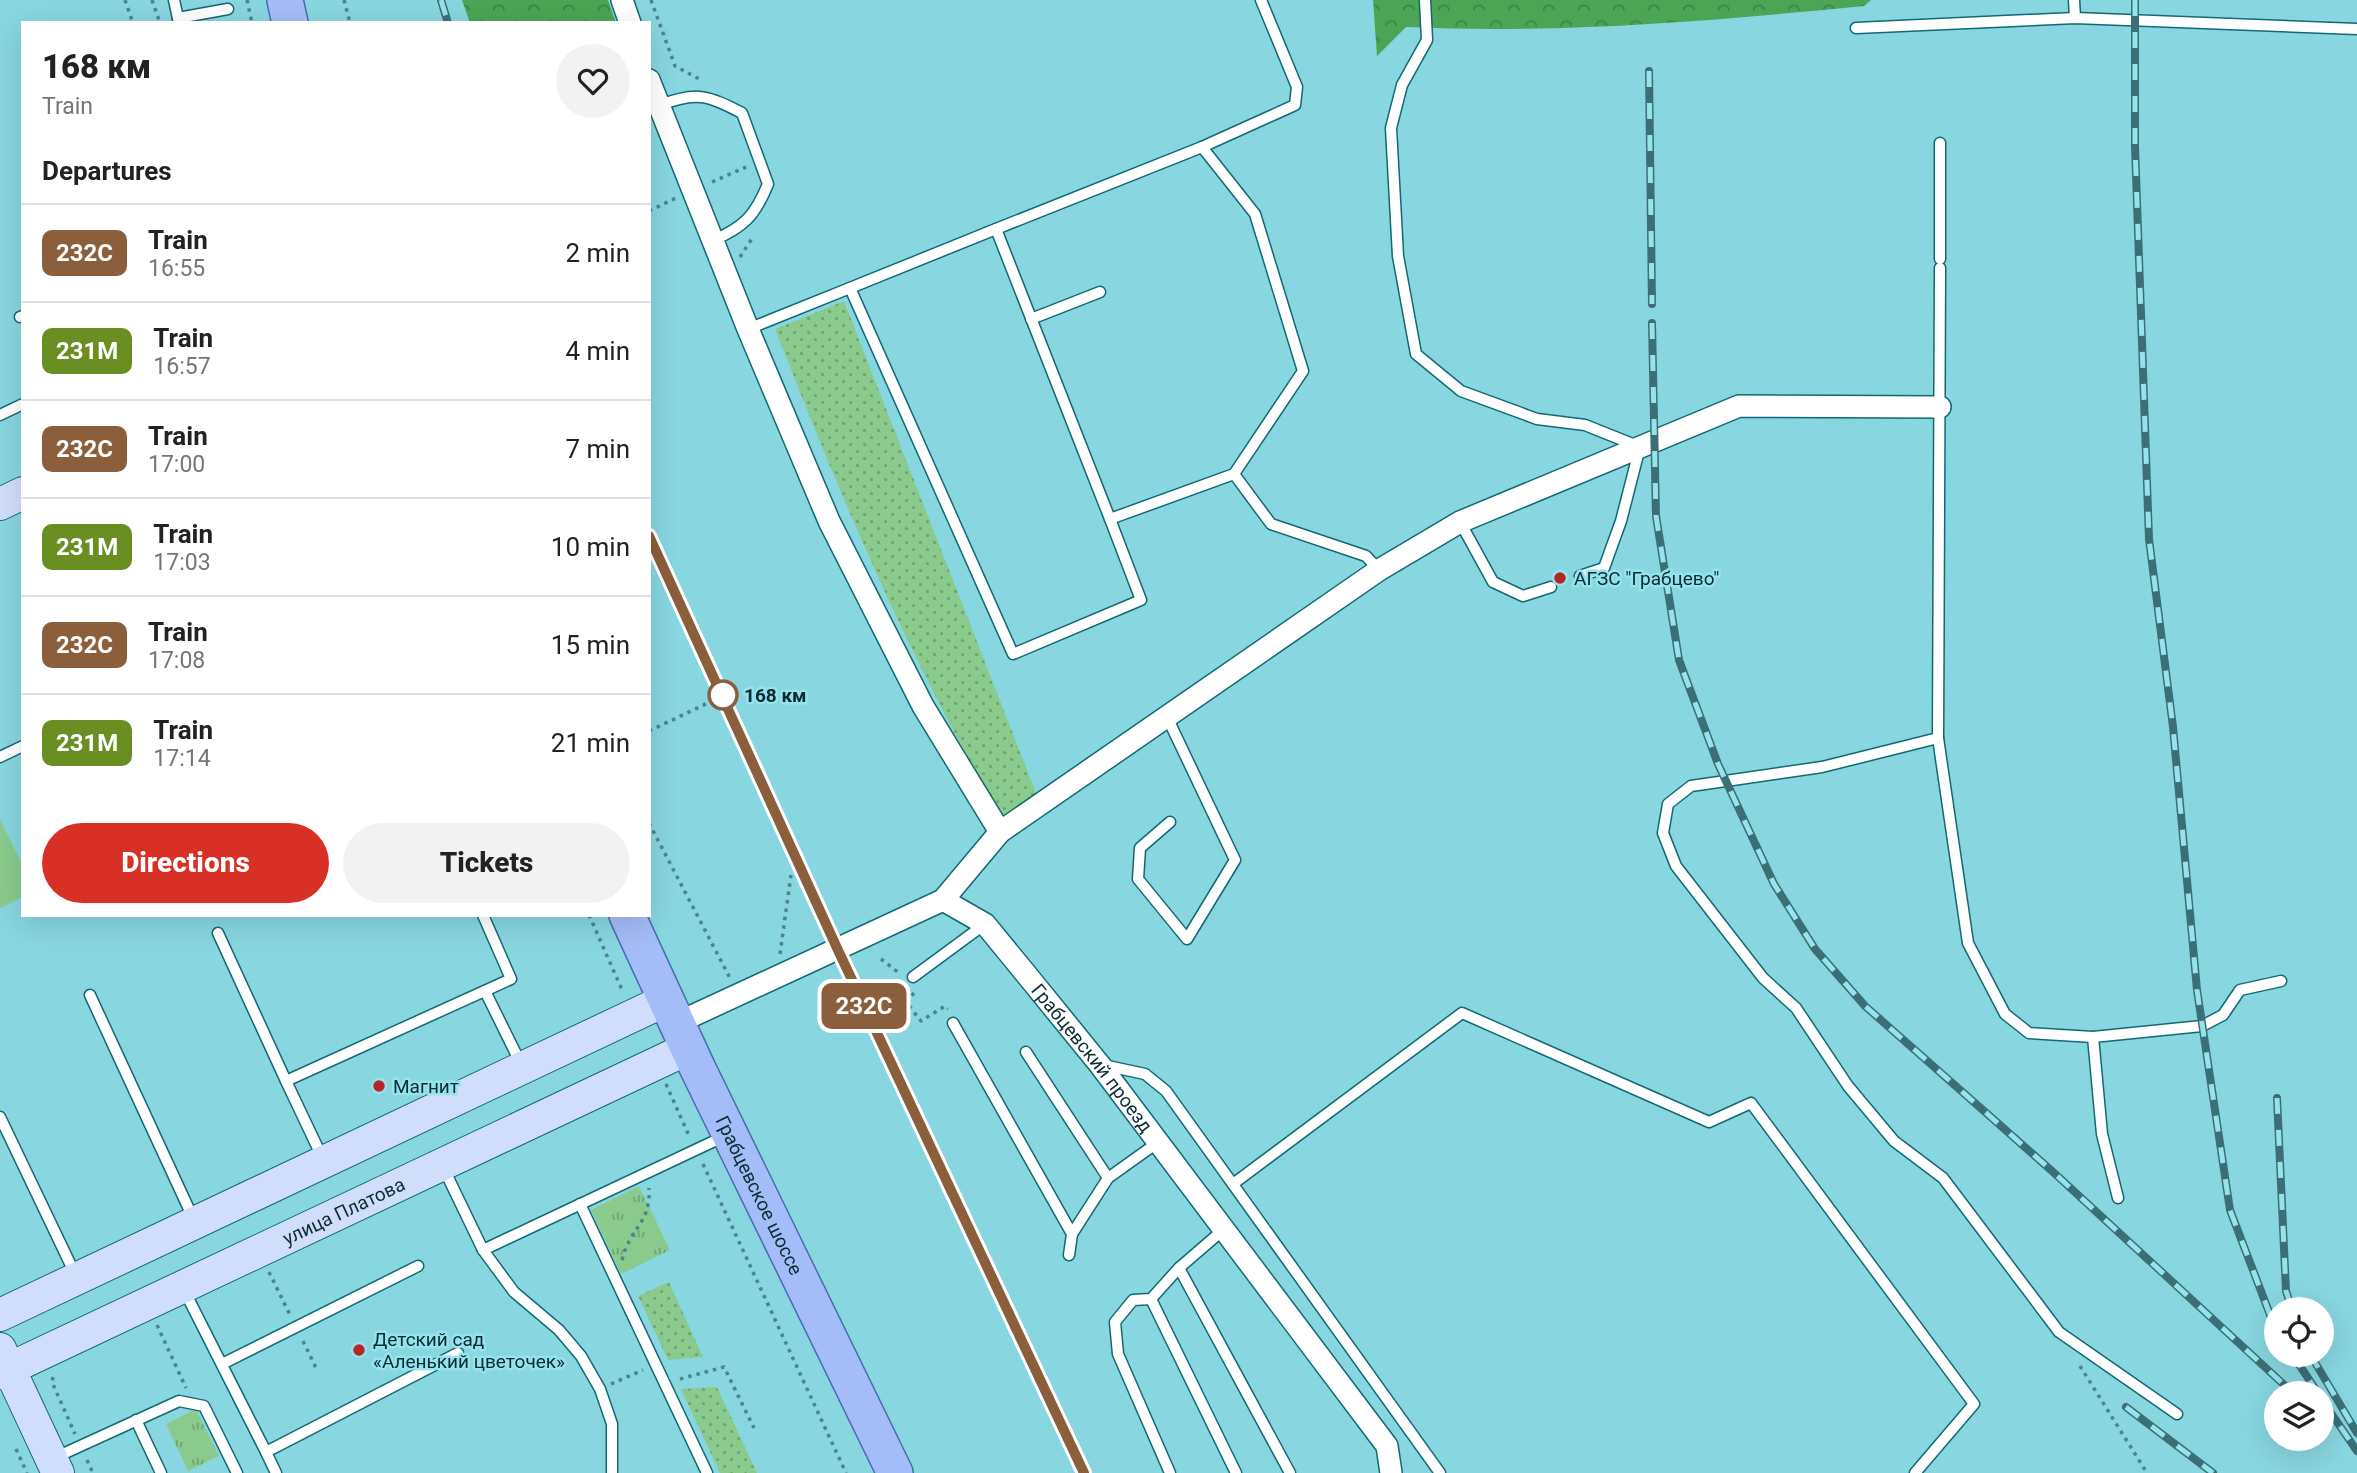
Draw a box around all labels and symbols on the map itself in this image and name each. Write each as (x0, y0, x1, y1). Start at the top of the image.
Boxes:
place label: АГЗС "Грабцево" (1574, 567, 1719, 590)
marker: АГЗС "Грабцево" (1552, 570, 1568, 586)
marker: 168 км (708, 680, 738, 710)
place label: 168 км (744, 684, 807, 707)
street label: Грабцевский проезд (1026, 979, 1158, 1137)
line badge: 232C (815, 983, 913, 1029)
place label: Магнит (393, 1075, 459, 1098)
marker: Магнит (371, 1078, 387, 1094)
street label: Грабцевское шоссе (711, 1112, 808, 1279)
street label: улица Платова (279, 1173, 409, 1250)
place label: Детский сад «Аленький цветочек» (373, 1328, 565, 1373)
marker: Детский сад «Аленький цветочек» (351, 1342, 367, 1358)

